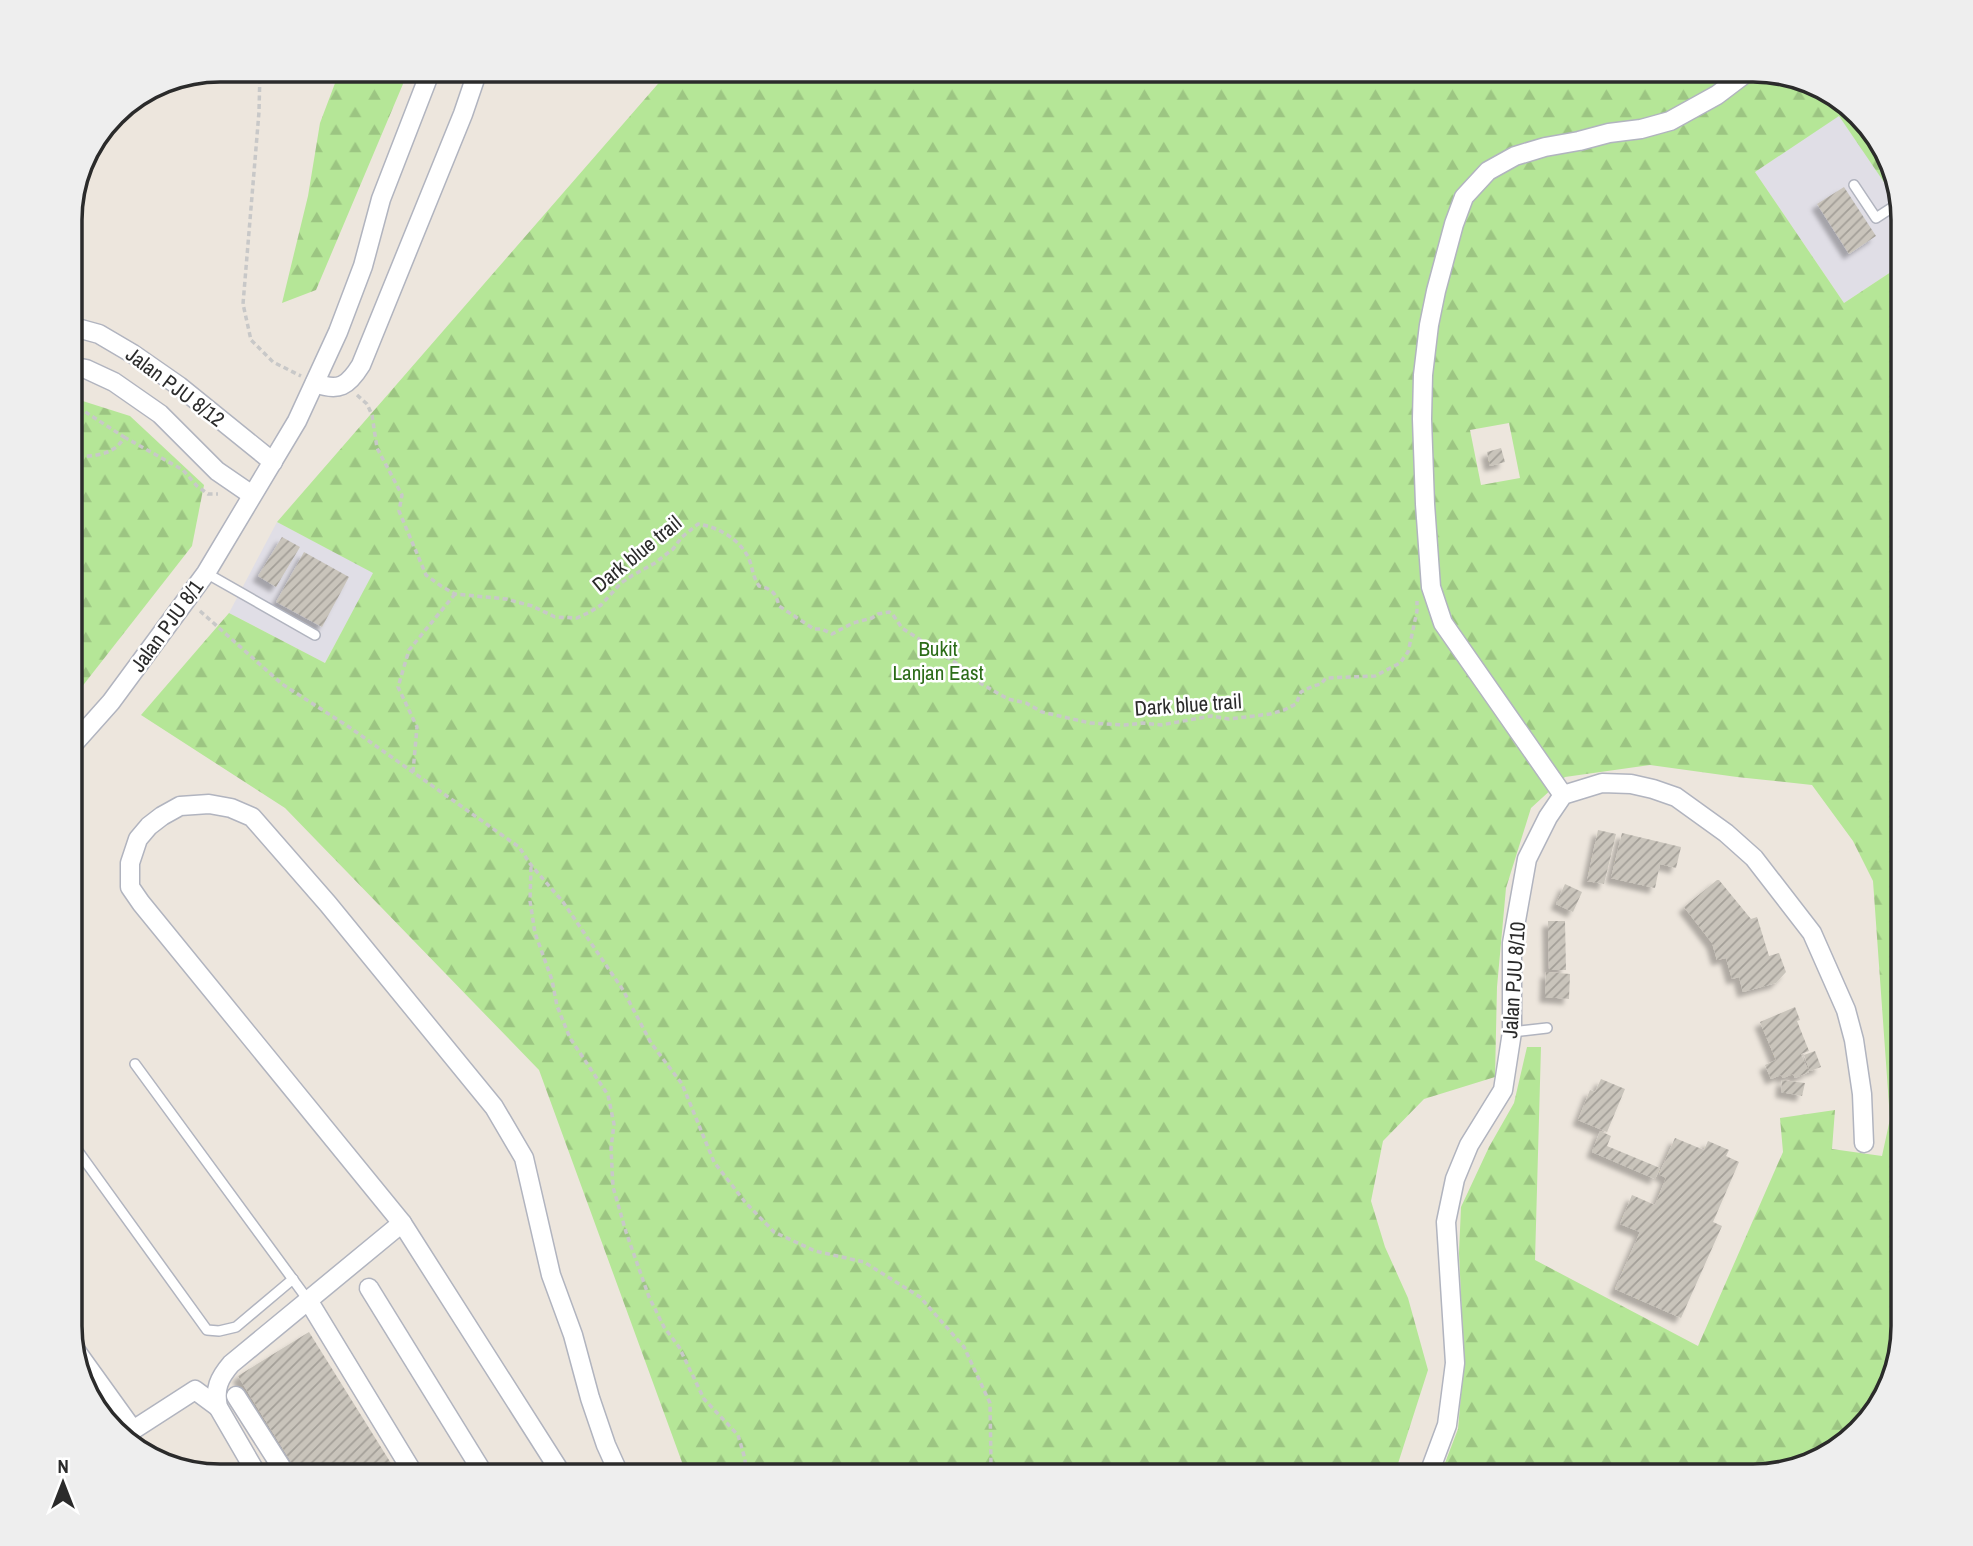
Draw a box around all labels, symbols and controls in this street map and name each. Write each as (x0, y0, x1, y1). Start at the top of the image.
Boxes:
street label: Jalan PJU 8/12 (120, 340, 231, 433)
street label: Dark blue trail (586, 509, 687, 599)
street label: Jalan PJU 8/1 (123, 573, 210, 678)
park label: Bukit Lanjan East (893, 634, 984, 687)
street label: Dark blue trail (1133, 686, 1242, 723)
street label: Jalan PJU 8/10 (1495, 921, 1532, 1039)
north arrow (28, 1448, 98, 1518)
text: N (57, 1453, 69, 1479)

